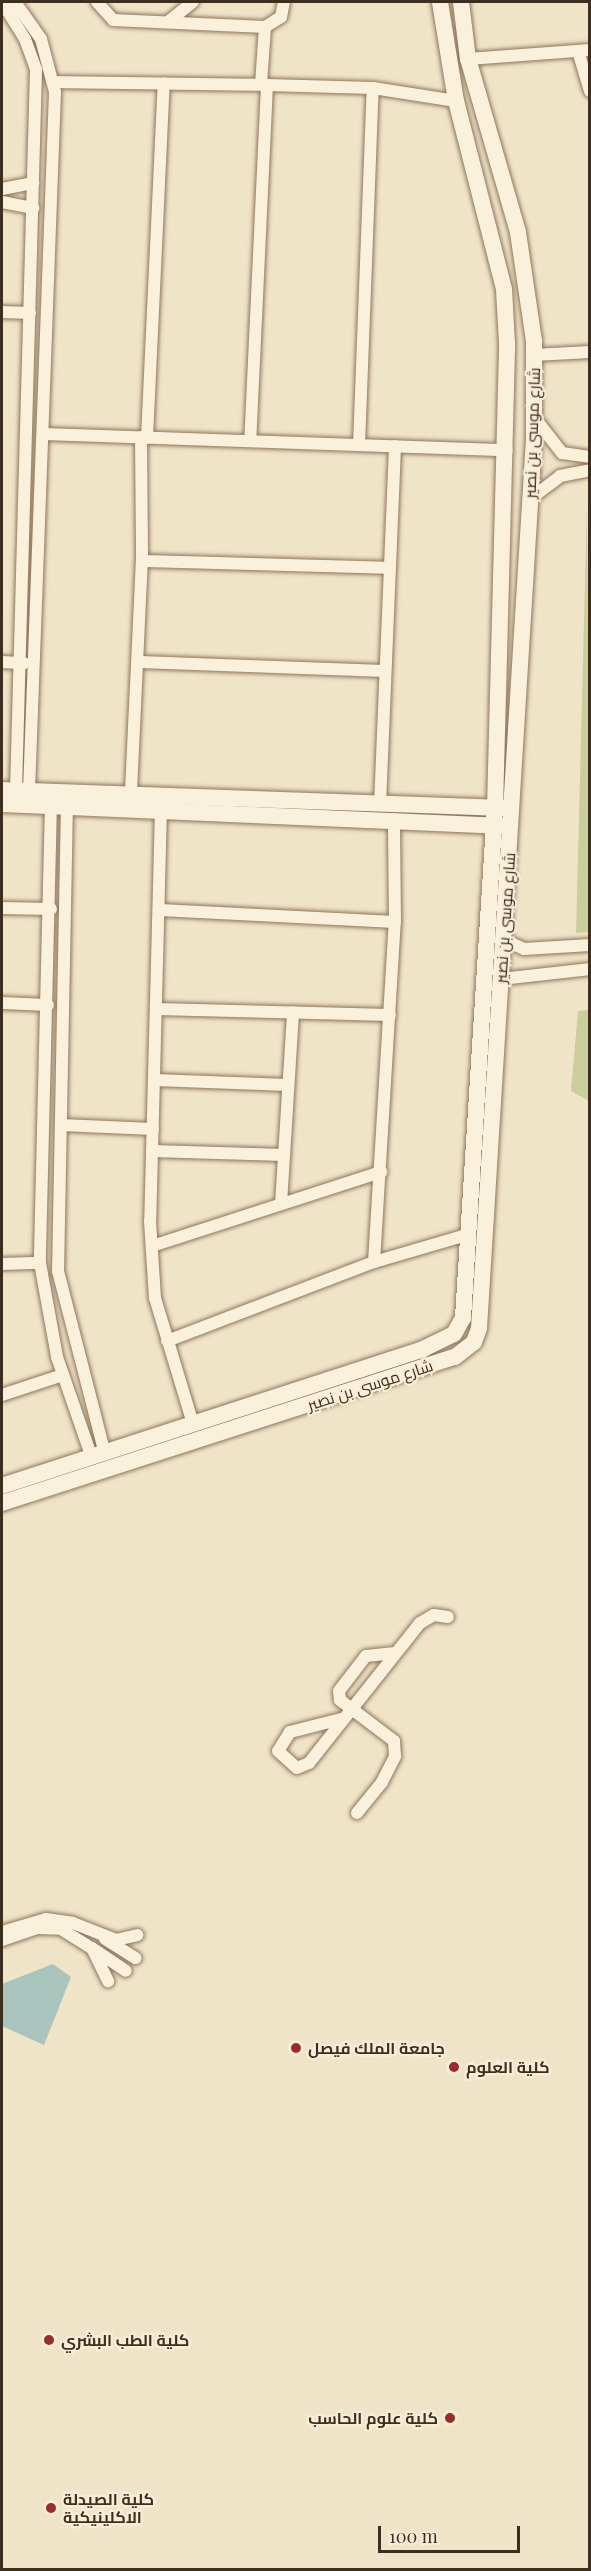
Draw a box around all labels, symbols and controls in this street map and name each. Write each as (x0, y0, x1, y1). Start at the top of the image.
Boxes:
street label: شارع موسى بن نصير (520, 367, 544, 499)
street label: شارع موسى بن نصير (491, 852, 519, 984)
street label: شارع موسى بن نصير (305, 1356, 435, 1414)
place label: جامعة الملك فيصل (308, 2038, 445, 2058)
marker: جامعة الملك فيصل (289, 2041, 303, 2055)
place label: كلية العلوم (466, 2057, 549, 2077)
marker: كلية العلوم (447, 2060, 461, 2074)
place label: كلية الطب البشري (61, 2330, 189, 2350)
marker: كلية الطب البشري (42, 2333, 56, 2347)
place label: كلية علوم الحاسب (308, 2408, 438, 2428)
marker: كلية علوم الحاسب (443, 2411, 457, 2425)
place label: كلية الصيدلة الاكلينيكية (63, 2489, 154, 2527)
marker: كلية الصيدلة الاكلينيكية (44, 2501, 58, 2515)
scale bar (381, 2514, 524, 2552)
text: 100 m (389, 2524, 438, 2548)

